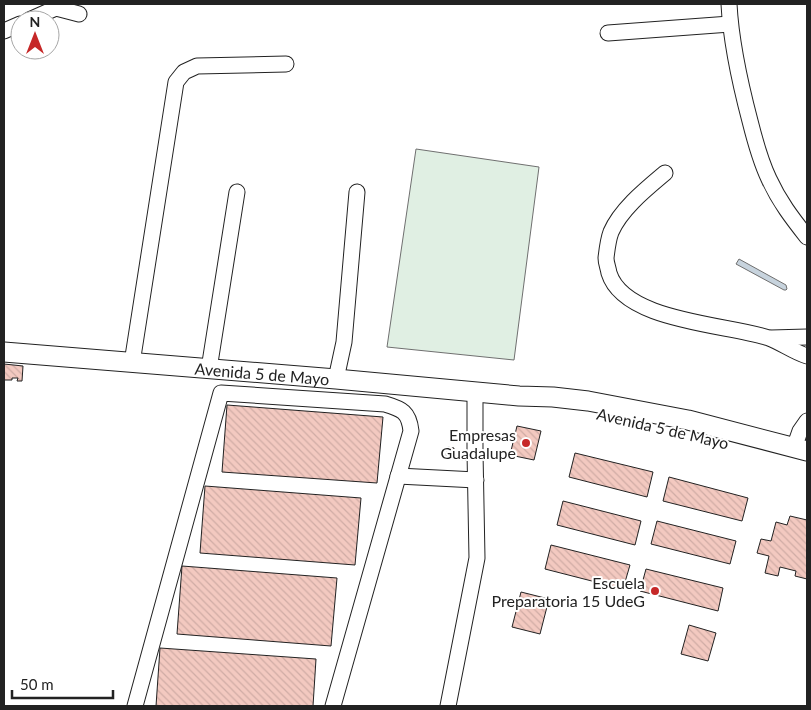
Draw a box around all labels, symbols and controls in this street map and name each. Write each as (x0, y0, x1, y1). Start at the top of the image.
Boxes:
north arrow (10, 10, 60, 60)
text: N (30, 13, 40, 30)
street label: Avenida 5 de Mayo (194, 358, 330, 388)
street label: Avenida 5 de Mayo (595, 404, 731, 452)
place label: Empresas Guadalupe (441, 425, 516, 462)
marker: Empresas Guadalupe (520, 437, 532, 449)
place label: Escuela Preparatoria 15 UdeG (491, 573, 645, 610)
marker: Escuela Preparatoria 15 UdeG (649, 585, 661, 597)
scale bar (12, 668, 114, 700)
text: 50 m (20, 675, 54, 693)

